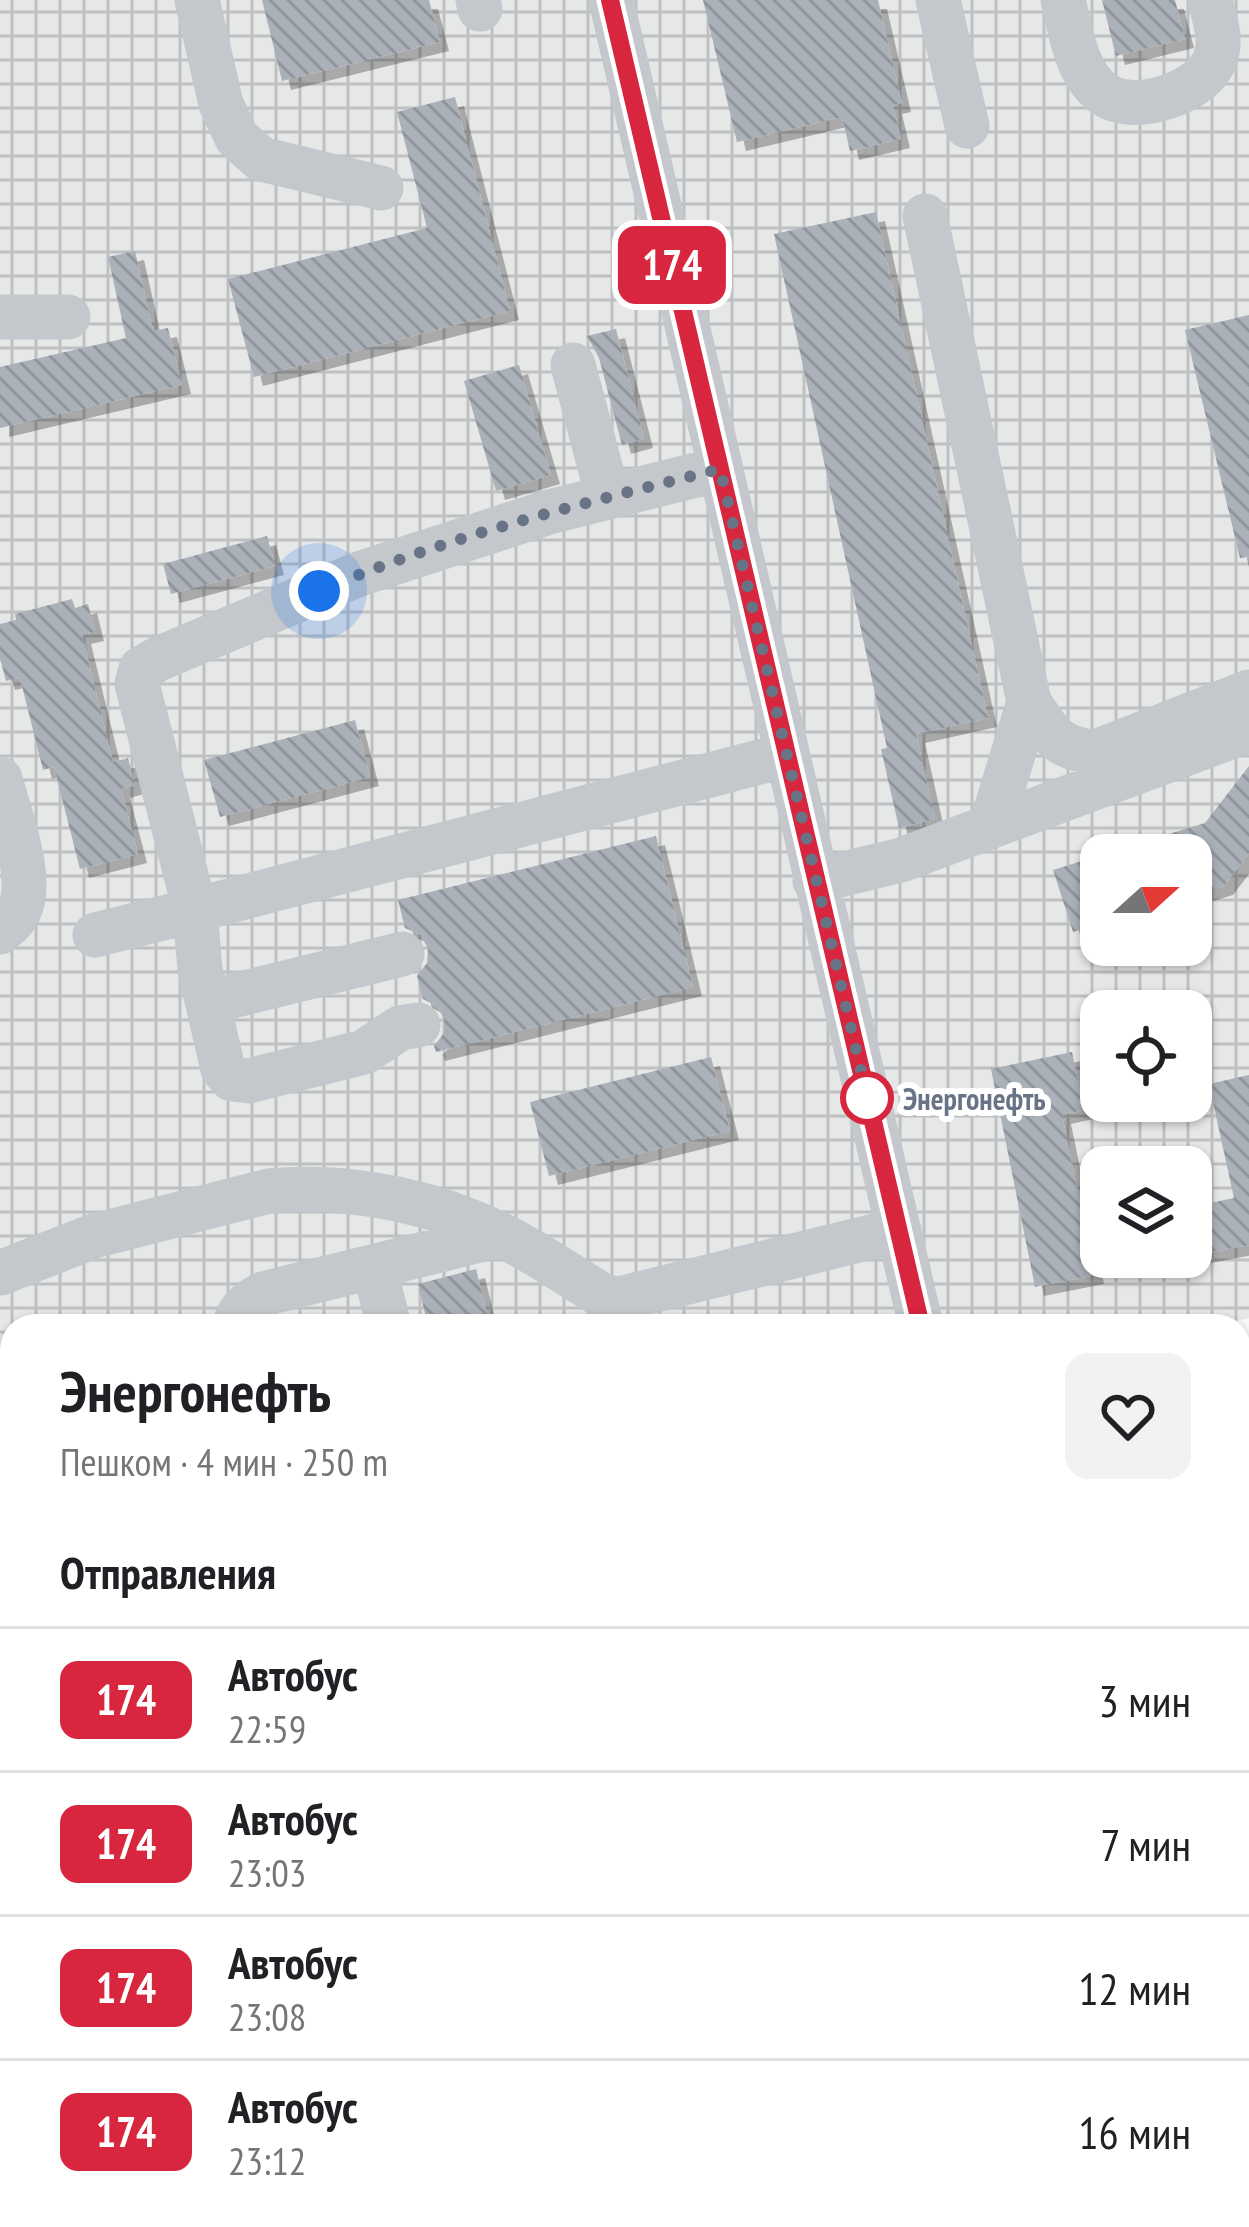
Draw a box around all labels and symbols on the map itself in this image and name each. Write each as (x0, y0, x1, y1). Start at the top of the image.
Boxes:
line badge: 174 (603, 226, 741, 304)
your location (289, 561, 349, 621)
north arrow (1080, 834, 1212, 966)
marker: Энергонефть (842, 1073, 892, 1123)
place label: Энергонефть (903, 1079, 1046, 1118)

